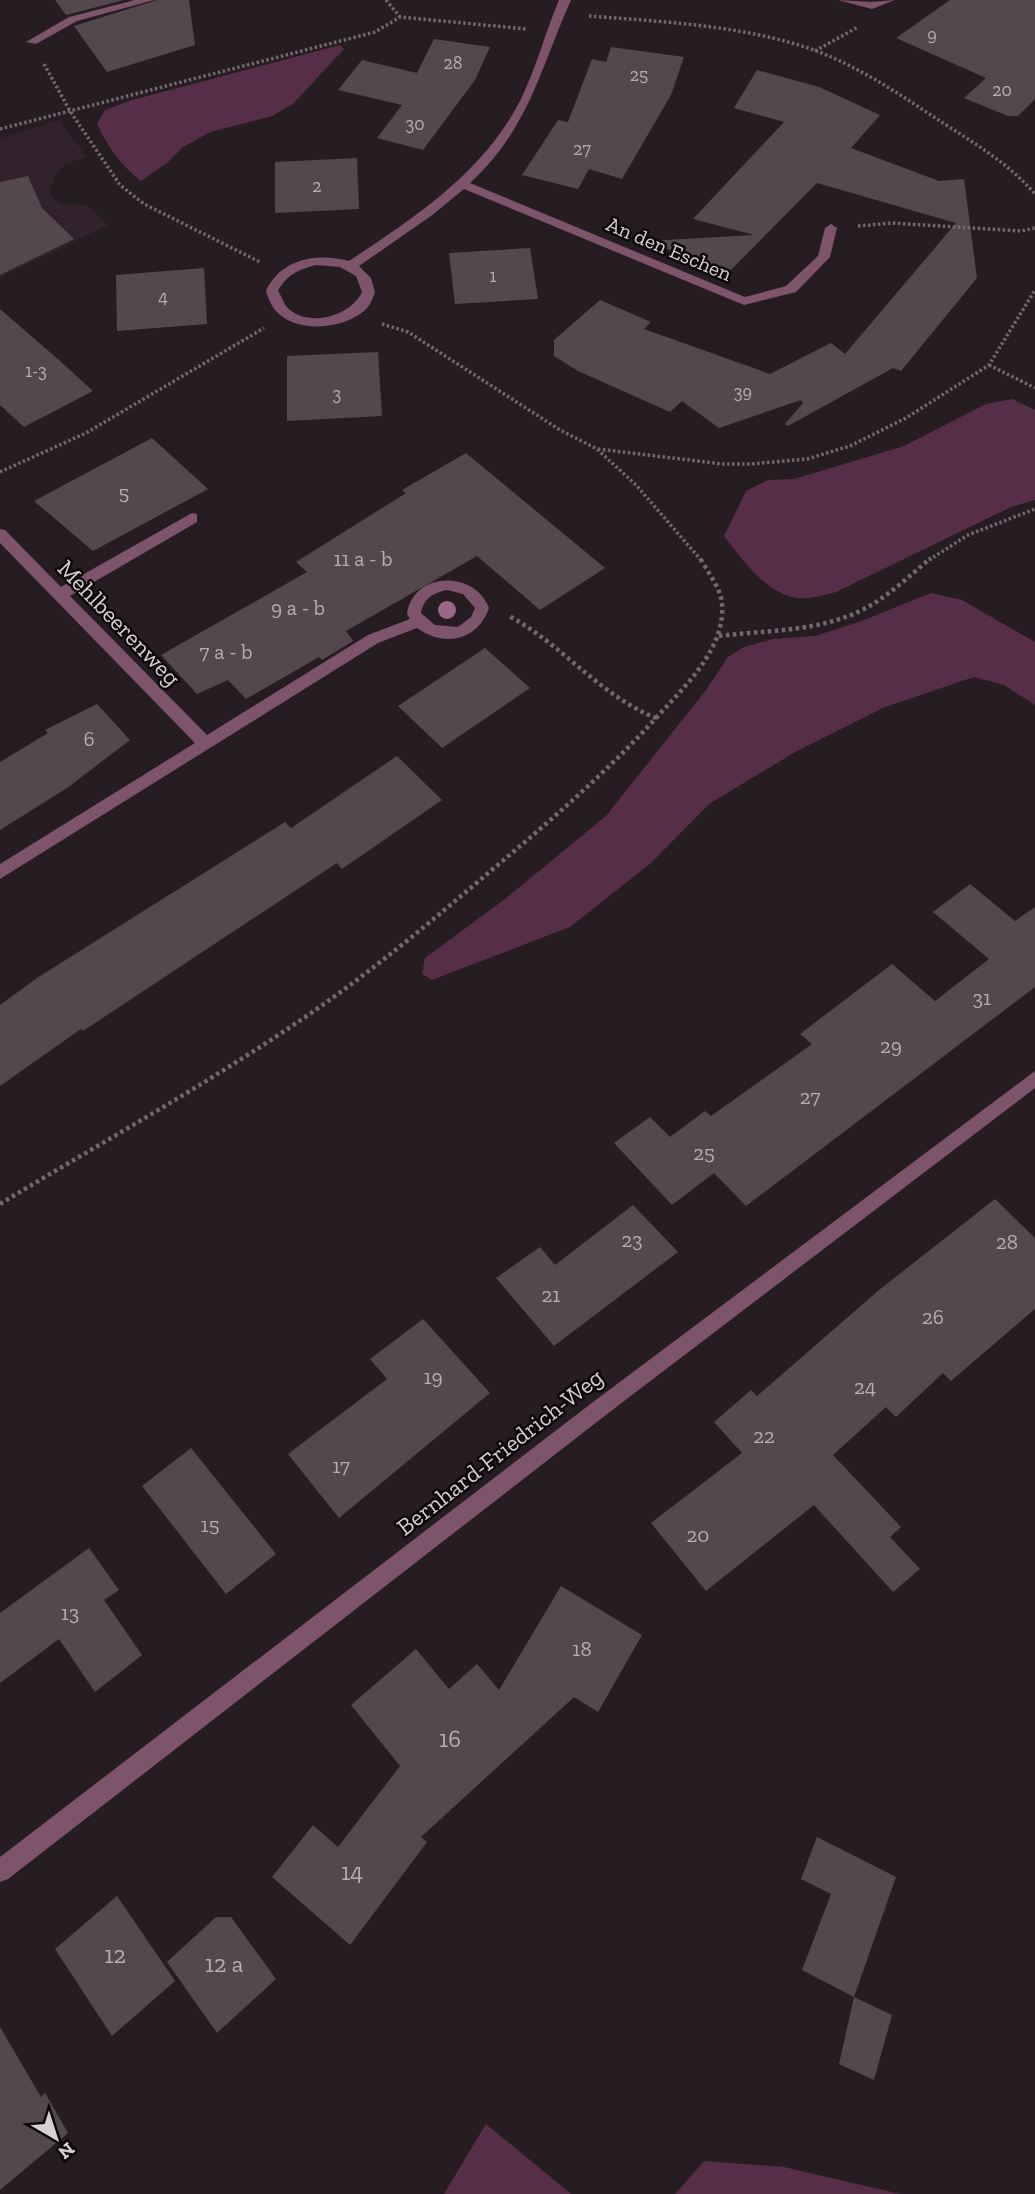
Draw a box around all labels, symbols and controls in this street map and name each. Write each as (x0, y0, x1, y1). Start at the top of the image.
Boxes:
house number: 9 (927, 24, 937, 46)
house number: 28 (444, 52, 462, 74)
house number: 25 (630, 64, 648, 86)
house number: 20 (992, 79, 1012, 101)
house number: 30 (405, 113, 425, 135)
house number: 27 (573, 138, 591, 160)
house number: 2 (312, 175, 322, 197)
street label: An den Eschen (603, 211, 736, 286)
house number: 1 (490, 265, 497, 287)
house number: 4 (158, 286, 168, 308)
house number: 1-3 (25, 360, 47, 382)
house number: 39 (734, 381, 752, 403)
house number: 3 (333, 383, 342, 405)
house number: 5 (119, 480, 129, 505)
house number: 11 a - b (333, 546, 393, 571)
street label: Mehlbeerenweg (52, 553, 187, 692)
house number: 9 a - b (271, 595, 325, 620)
house number: 7 a - b (200, 639, 252, 664)
house number: 6 (83, 726, 95, 751)
house number: 31 (973, 985, 991, 1010)
house number: 29 (880, 1033, 902, 1058)
house number: 27 (800, 1084, 820, 1109)
house number: 25 (693, 1140, 715, 1165)
house number: 23 (621, 1227, 643, 1252)
house number: 28 (996, 1229, 1018, 1254)
house number: 21 (542, 1282, 560, 1307)
house number: 26 (922, 1304, 944, 1329)
street label: Bernhard-Friedrich-Weg (391, 1362, 609, 1541)
house number: 19 (423, 1364, 443, 1389)
house number: 24 (854, 1374, 876, 1399)
house number: 22 (753, 1423, 775, 1448)
house number: 17 (332, 1453, 350, 1478)
house number: 15 (201, 1512, 219, 1537)
house number: 20 (687, 1522, 709, 1547)
house number: 13 (61, 1600, 79, 1625)
house number: 18 (572, 1636, 592, 1661)
house number: 16 (439, 1724, 461, 1753)
house number: 14 (341, 1857, 363, 1886)
house number: 12 (104, 1940, 126, 1969)
house number: 12 a (205, 1949, 244, 1978)
north arrow (21, 2103, 91, 2173)
text: N (54, 2137, 79, 2164)

